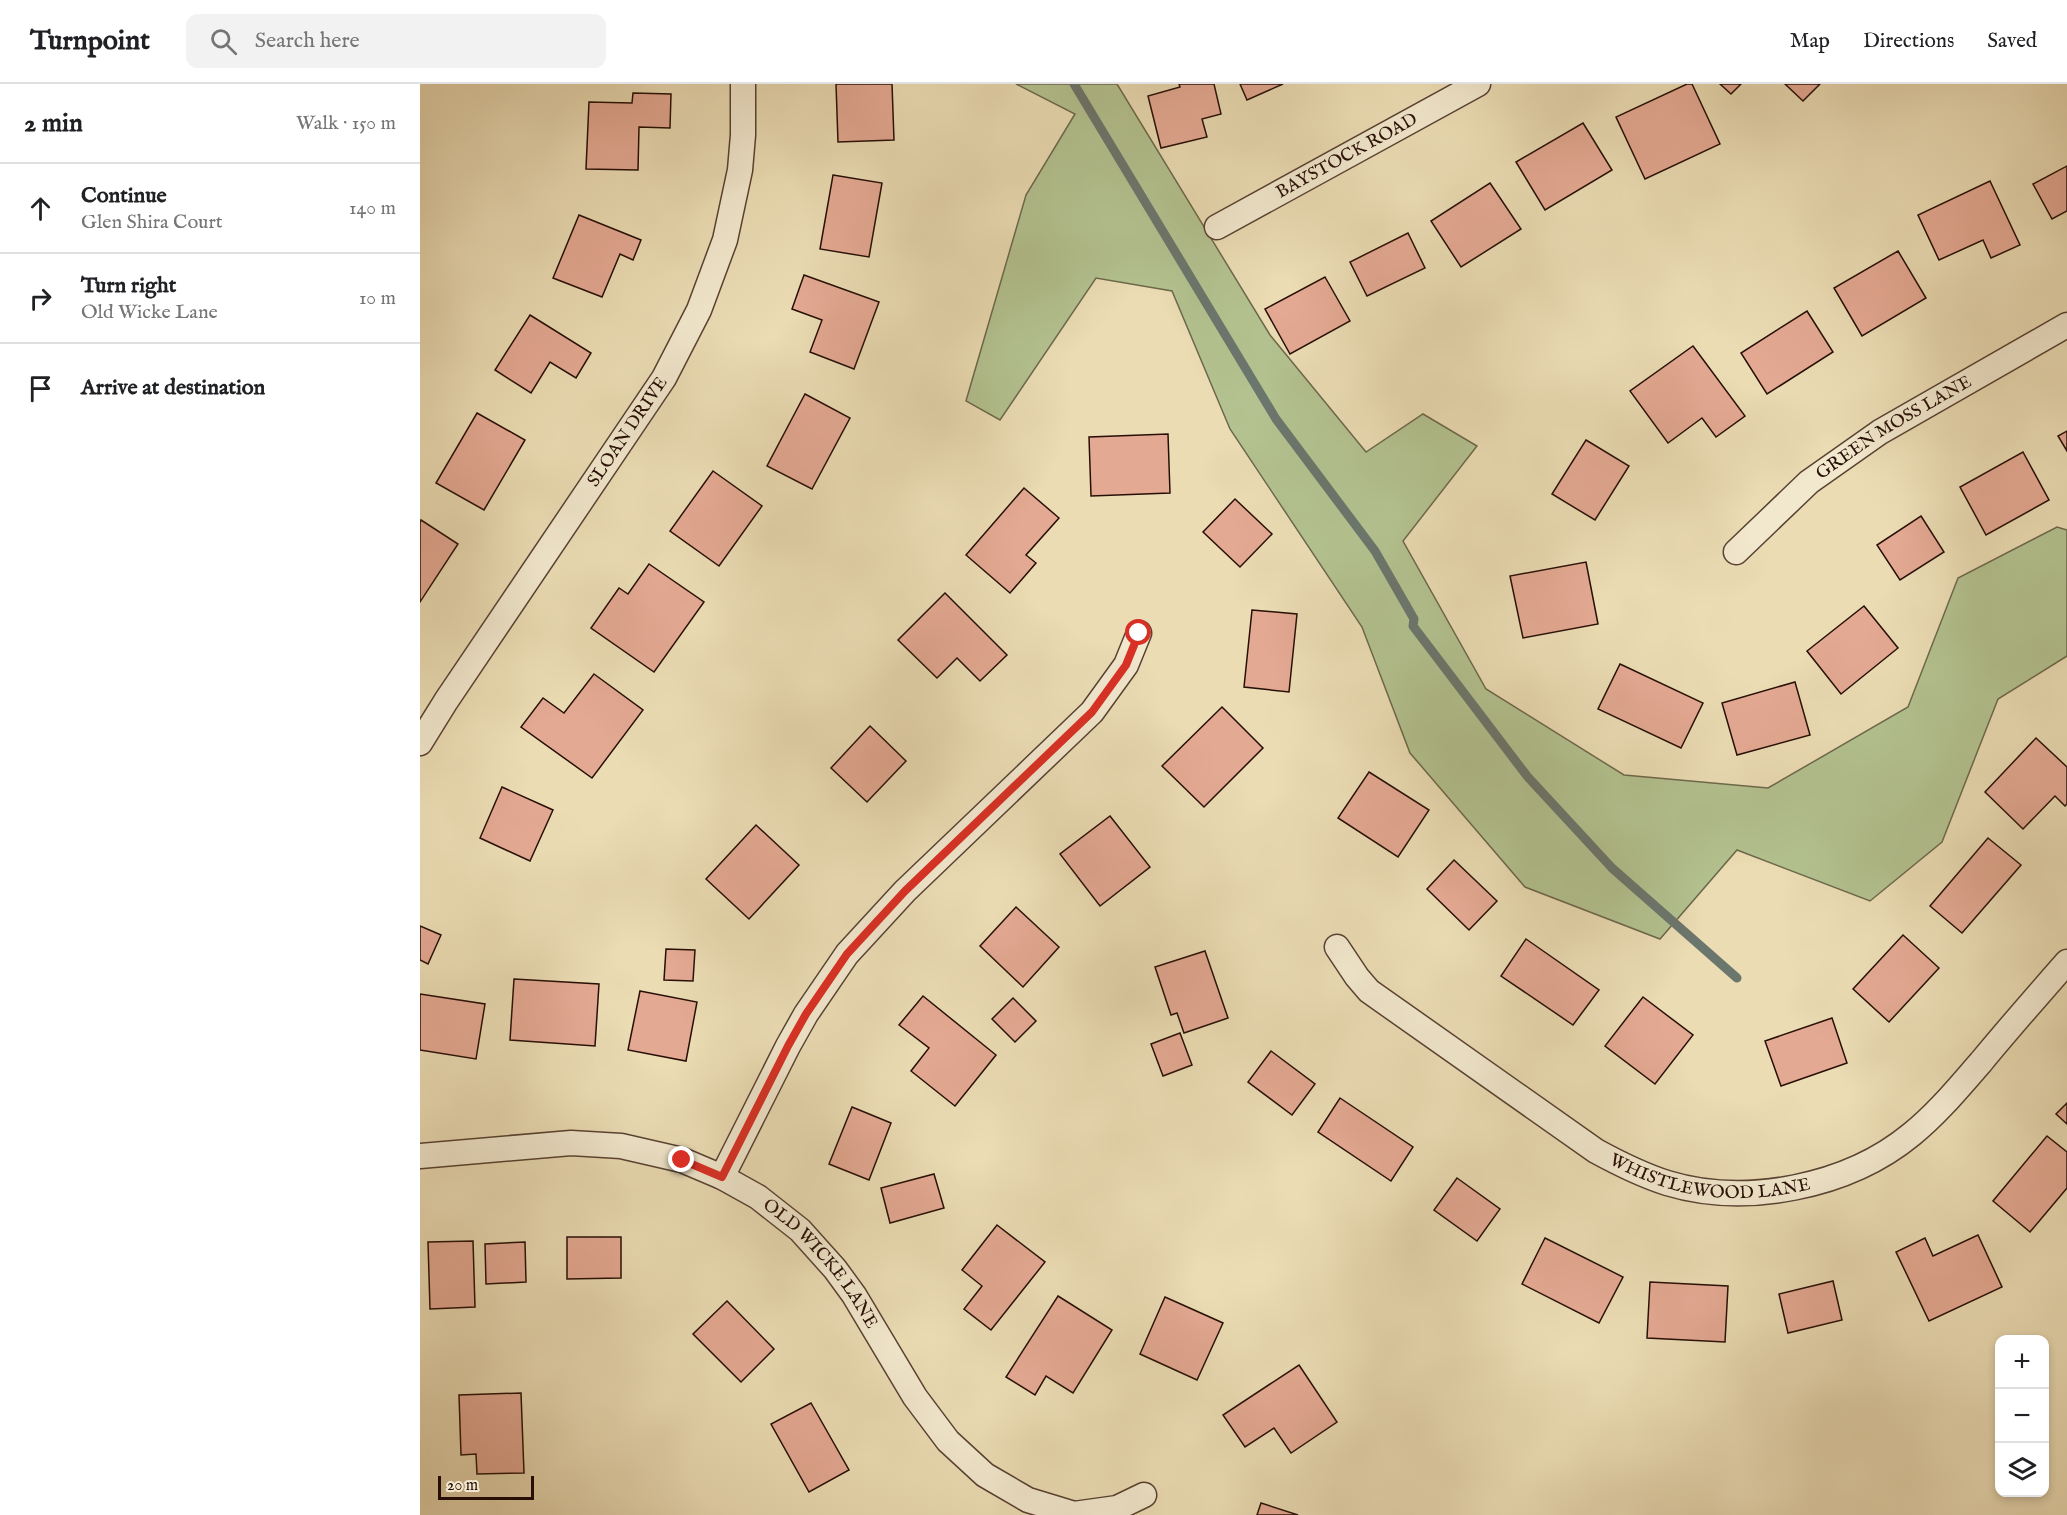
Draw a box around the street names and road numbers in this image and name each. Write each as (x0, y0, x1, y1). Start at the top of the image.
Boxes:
street label: BAYSTOCK ROAD (1272, 108, 1421, 204)
street label: GREEN MOSS LANE (1811, 371, 1976, 485)
street label: SLOAN DRIVE (582, 372, 673, 491)
street label: WHISTLEWOOD LANE (1606, 1149, 1813, 1205)
street label: OLD WICKE LANE (758, 1194, 883, 1333)

